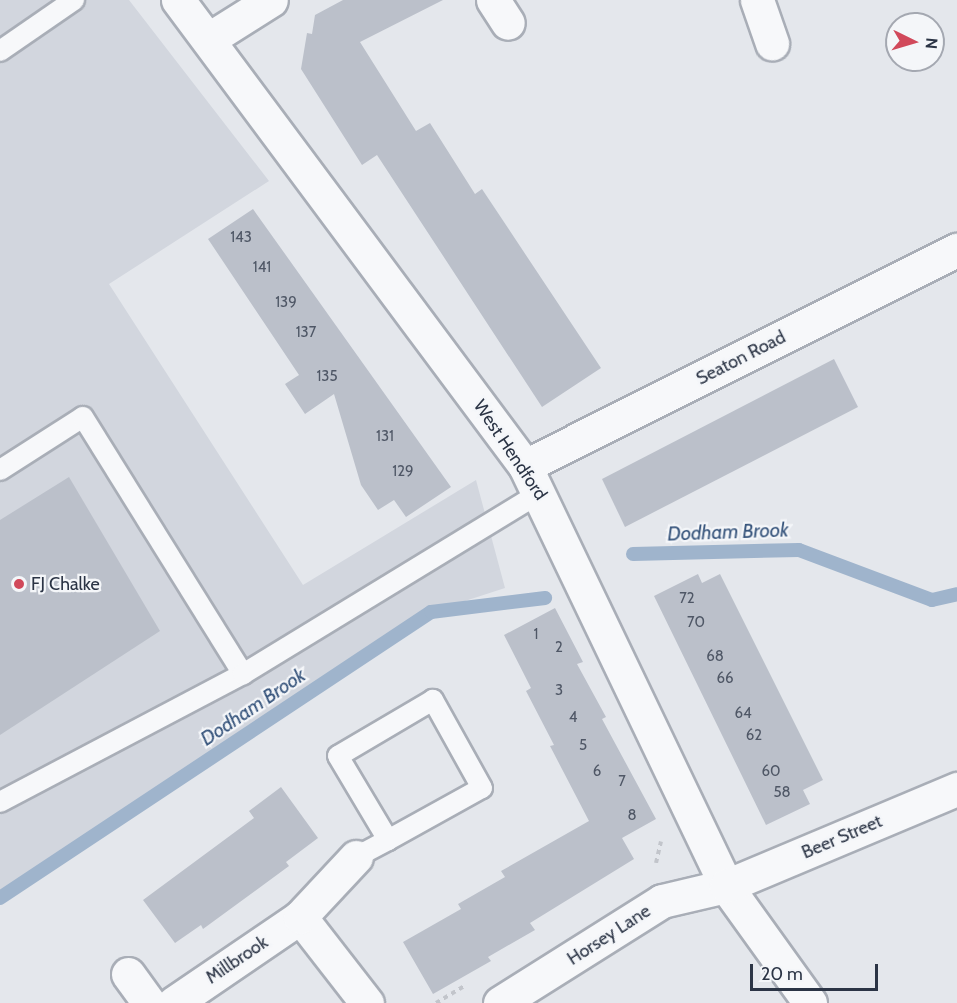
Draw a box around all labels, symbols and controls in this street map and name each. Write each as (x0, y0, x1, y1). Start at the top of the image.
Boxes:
north arrow (885, 12, 945, 72)
text: N (921, 37, 941, 50)
house number: 143 (230, 229, 252, 247)
house number: 141 (253, 259, 271, 277)
house number: 139 (275, 294, 297, 312)
house number: 137 (296, 324, 316, 342)
street label: Seaton Road (693, 326, 789, 390)
house number: 135 (316, 368, 338, 386)
street label: West Hendford (469, 396, 551, 504)
house number: 131 (376, 428, 394, 446)
house number: 129 (392, 463, 414, 481)
water label: Dodham Brook (667, 518, 789, 546)
place label: FJ Chalke (31, 573, 100, 595)
marker: FJ Chalke (12, 577, 26, 591)
house number: 72 (679, 590, 695, 608)
house number: 70 (687, 614, 705, 632)
house number: 1 (534, 626, 538, 644)
house number: 2 (555, 639, 563, 657)
house number: 68 (706, 648, 724, 666)
water label: Dodham Brook (196, 663, 310, 751)
house number: 66 (716, 670, 734, 688)
house number: 3 (555, 682, 563, 700)
house number: 64 (734, 705, 752, 723)
house number: 4 (569, 709, 577, 727)
house number: 62 (746, 727, 762, 745)
house number: 5 (579, 737, 587, 755)
house number: 6 (593, 763, 601, 781)
house number: 60 (762, 763, 780, 781)
house number: 7 (618, 773, 626, 791)
house number: 58 (773, 784, 791, 802)
house number: 8 (627, 807, 637, 825)
street label: Beer Street (799, 810, 885, 864)
street label: Horsey Lane (563, 900, 655, 970)
street label: Millbrook (202, 931, 272, 989)
scale bar (753, 952, 880, 990)
text: 20 m (761, 963, 803, 985)

